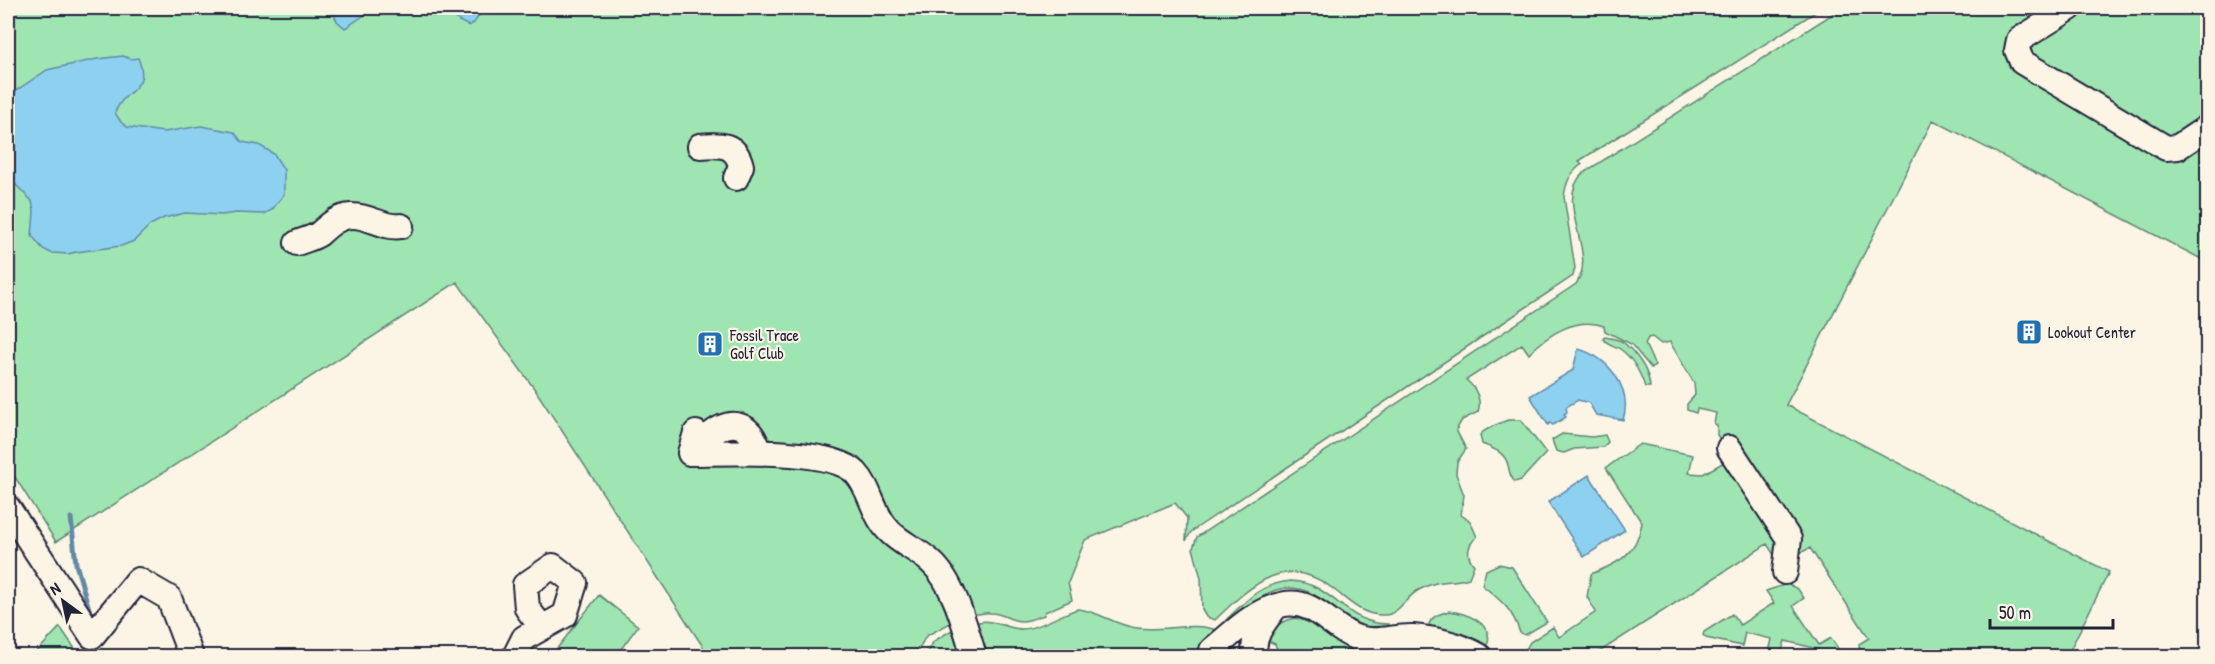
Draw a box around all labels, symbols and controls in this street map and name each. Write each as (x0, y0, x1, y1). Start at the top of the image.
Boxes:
building icon: Lookout Center (2014, 317, 2044, 347)
place label: Lookout Center (2048, 321, 2136, 343)
place label: Fossil Trace Golf Club (729, 324, 799, 364)
building icon: Fossil Trace Golf Club (695, 329, 725, 359)
north arrow (33, 571, 93, 631)
text: N (45, 577, 65, 600)
scale bar (1990, 592, 2113, 630)
text: 50 m (1999, 600, 2031, 625)

